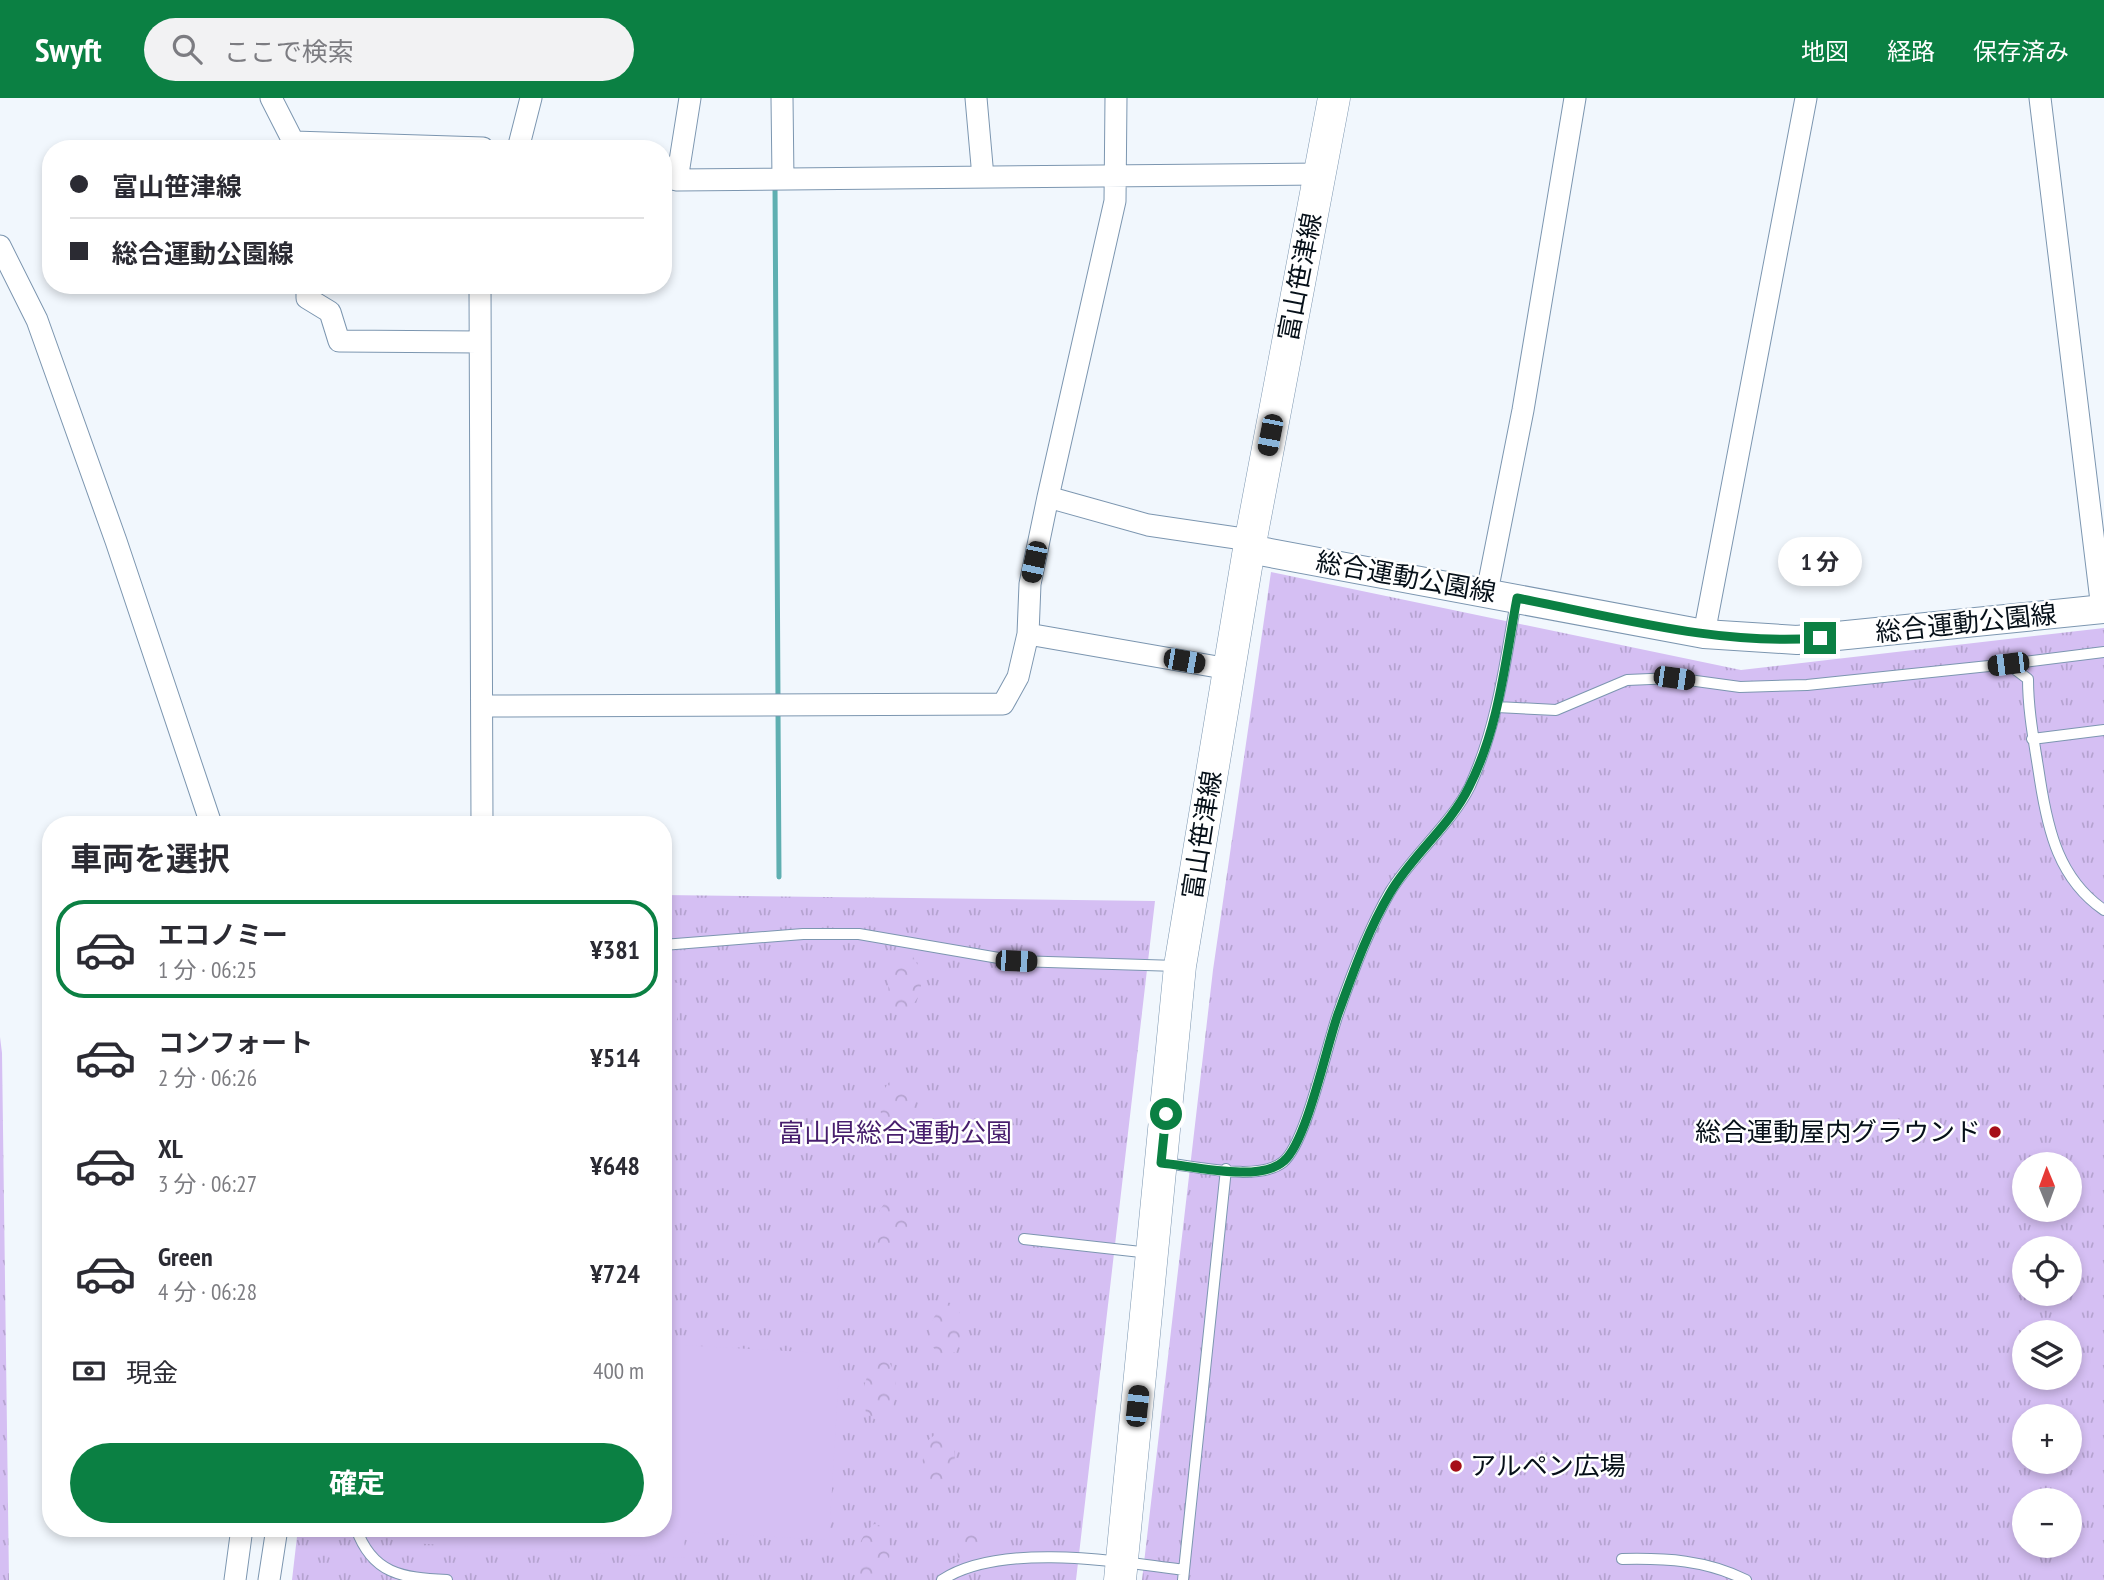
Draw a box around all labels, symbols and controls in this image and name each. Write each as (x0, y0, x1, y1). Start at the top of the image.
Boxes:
search box (144, 18, 634, 81)
text: Swyft (35, 28, 102, 71)
icon: search (168, 30, 206, 68)
text: ここで検索 (224, 35, 354, 68)
text: 地図 (1801, 36, 1849, 67)
text: 経路 (1887, 36, 1935, 67)
text: 保存済み (1973, 36, 2069, 67)
text: 富山笹津線 (112, 170, 242, 203)
street label: 富山笹津線 (1271, 210, 1328, 344)
text: 総合運動公園線 (112, 237, 294, 270)
car (1256, 412, 1285, 458)
callout: 1 分 (1778, 536, 1862, 586)
car (1020, 539, 1049, 585)
street label: 総合運動公園線 (1314, 544, 1499, 609)
text: 1 分 (1801, 547, 1839, 576)
street label: 総合運動公園線 (1874, 597, 2058, 648)
route end (1804, 622, 1836, 654)
car (1162, 647, 1207, 675)
car (1986, 651, 2031, 677)
car (1652, 665, 1697, 691)
street label: 富山笹津線 (1175, 768, 1228, 902)
text: 車両を選択 (70, 837, 230, 879)
icon: car (74, 918, 137, 981)
text: エコノミー (158, 918, 288, 951)
text: ¥381 (590, 933, 640, 966)
car (995, 950, 1038, 972)
text: 1 分 · 06:25 (158, 955, 257, 984)
icon: car (74, 1026, 137, 1089)
text: コンフォート (158, 1026, 313, 1059)
text: ¥514 (590, 1041, 640, 1074)
text: 2 分 · 06:26 (158, 1063, 257, 1092)
route start (1150, 1098, 1182, 1130)
place label: 総合運動屋内グラウンド (1695, 1115, 1981, 1148)
park label: 富山県総合運動公園 (778, 1116, 1012, 1149)
marker: 総合運動屋内グラウンド (1987, 1124, 2003, 1140)
text: XL (158, 1132, 183, 1165)
icon: car (74, 1134, 137, 1197)
text: ¥648 (590, 1149, 640, 1182)
north arrow (2012, 1152, 2082, 1222)
map controls (2012, 1152, 2082, 1558)
text: 3 分 · 06:27 (158, 1169, 257, 1198)
button: locate (2012, 1236, 2082, 1306)
text: Green (158, 1240, 213, 1273)
icon: car (74, 1242, 137, 1305)
text: ¥724 (590, 1257, 640, 1290)
text: 4 分 · 06:28 (158, 1277, 257, 1306)
button: layers (2012, 1320, 2082, 1390)
icon: cash (70, 1352, 108, 1390)
text: 現金 (126, 1356, 178, 1389)
text: 400 m (593, 1356, 644, 1385)
car (1125, 1384, 1150, 1428)
button: + (2012, 1404, 2082, 1474)
button: 確定 (70, 1443, 644, 1523)
place label: アルペン広場 (1470, 1449, 1626, 1482)
marker: アルペン広場 (1448, 1458, 1464, 1474)
button: − (2012, 1488, 2082, 1558)

